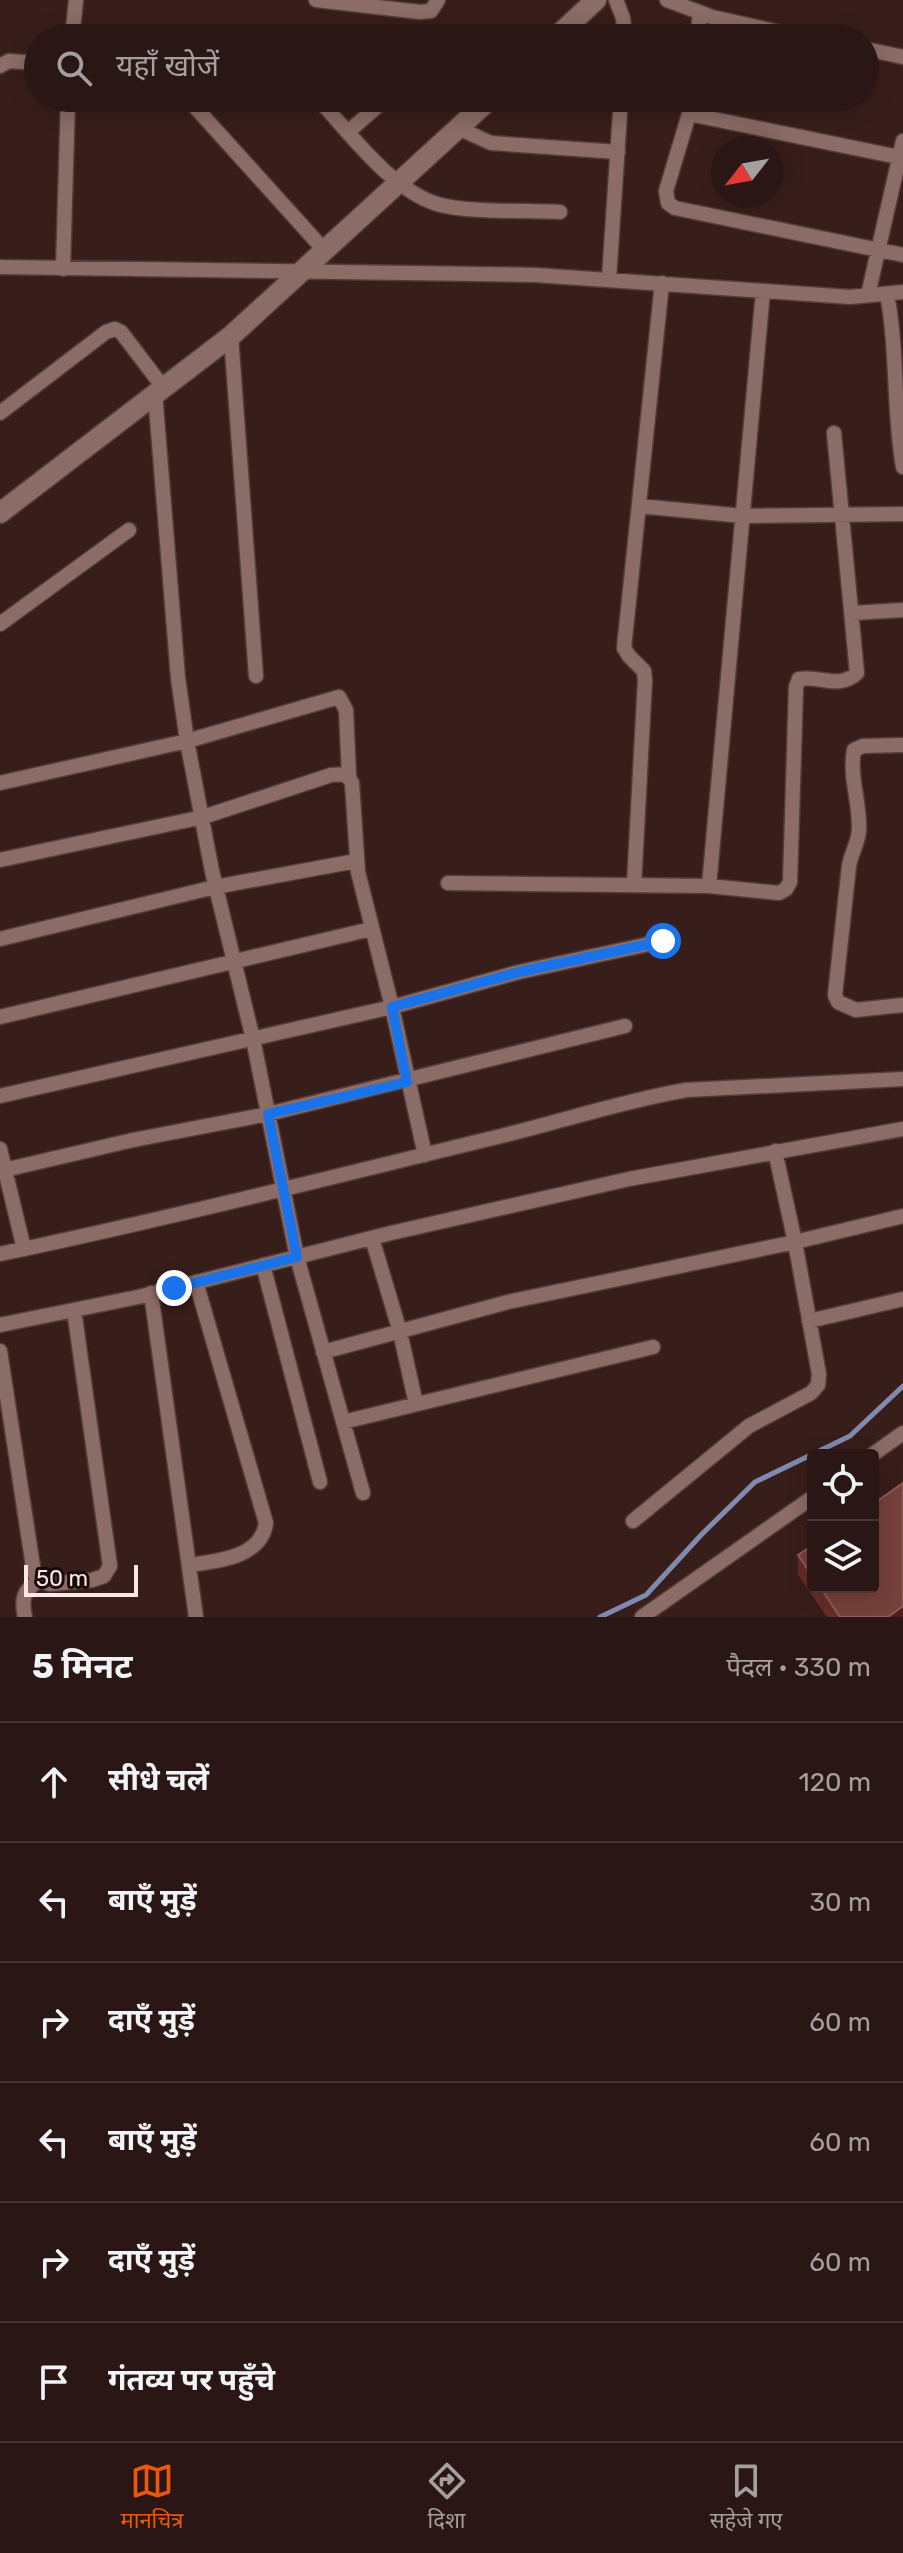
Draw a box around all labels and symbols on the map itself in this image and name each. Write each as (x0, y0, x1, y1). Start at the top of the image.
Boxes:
north arrow (711, 136, 783, 208)
route start (645, 923, 681, 959)
route end (156, 1270, 192, 1306)
scale bar (24, 1561, 138, 1597)

